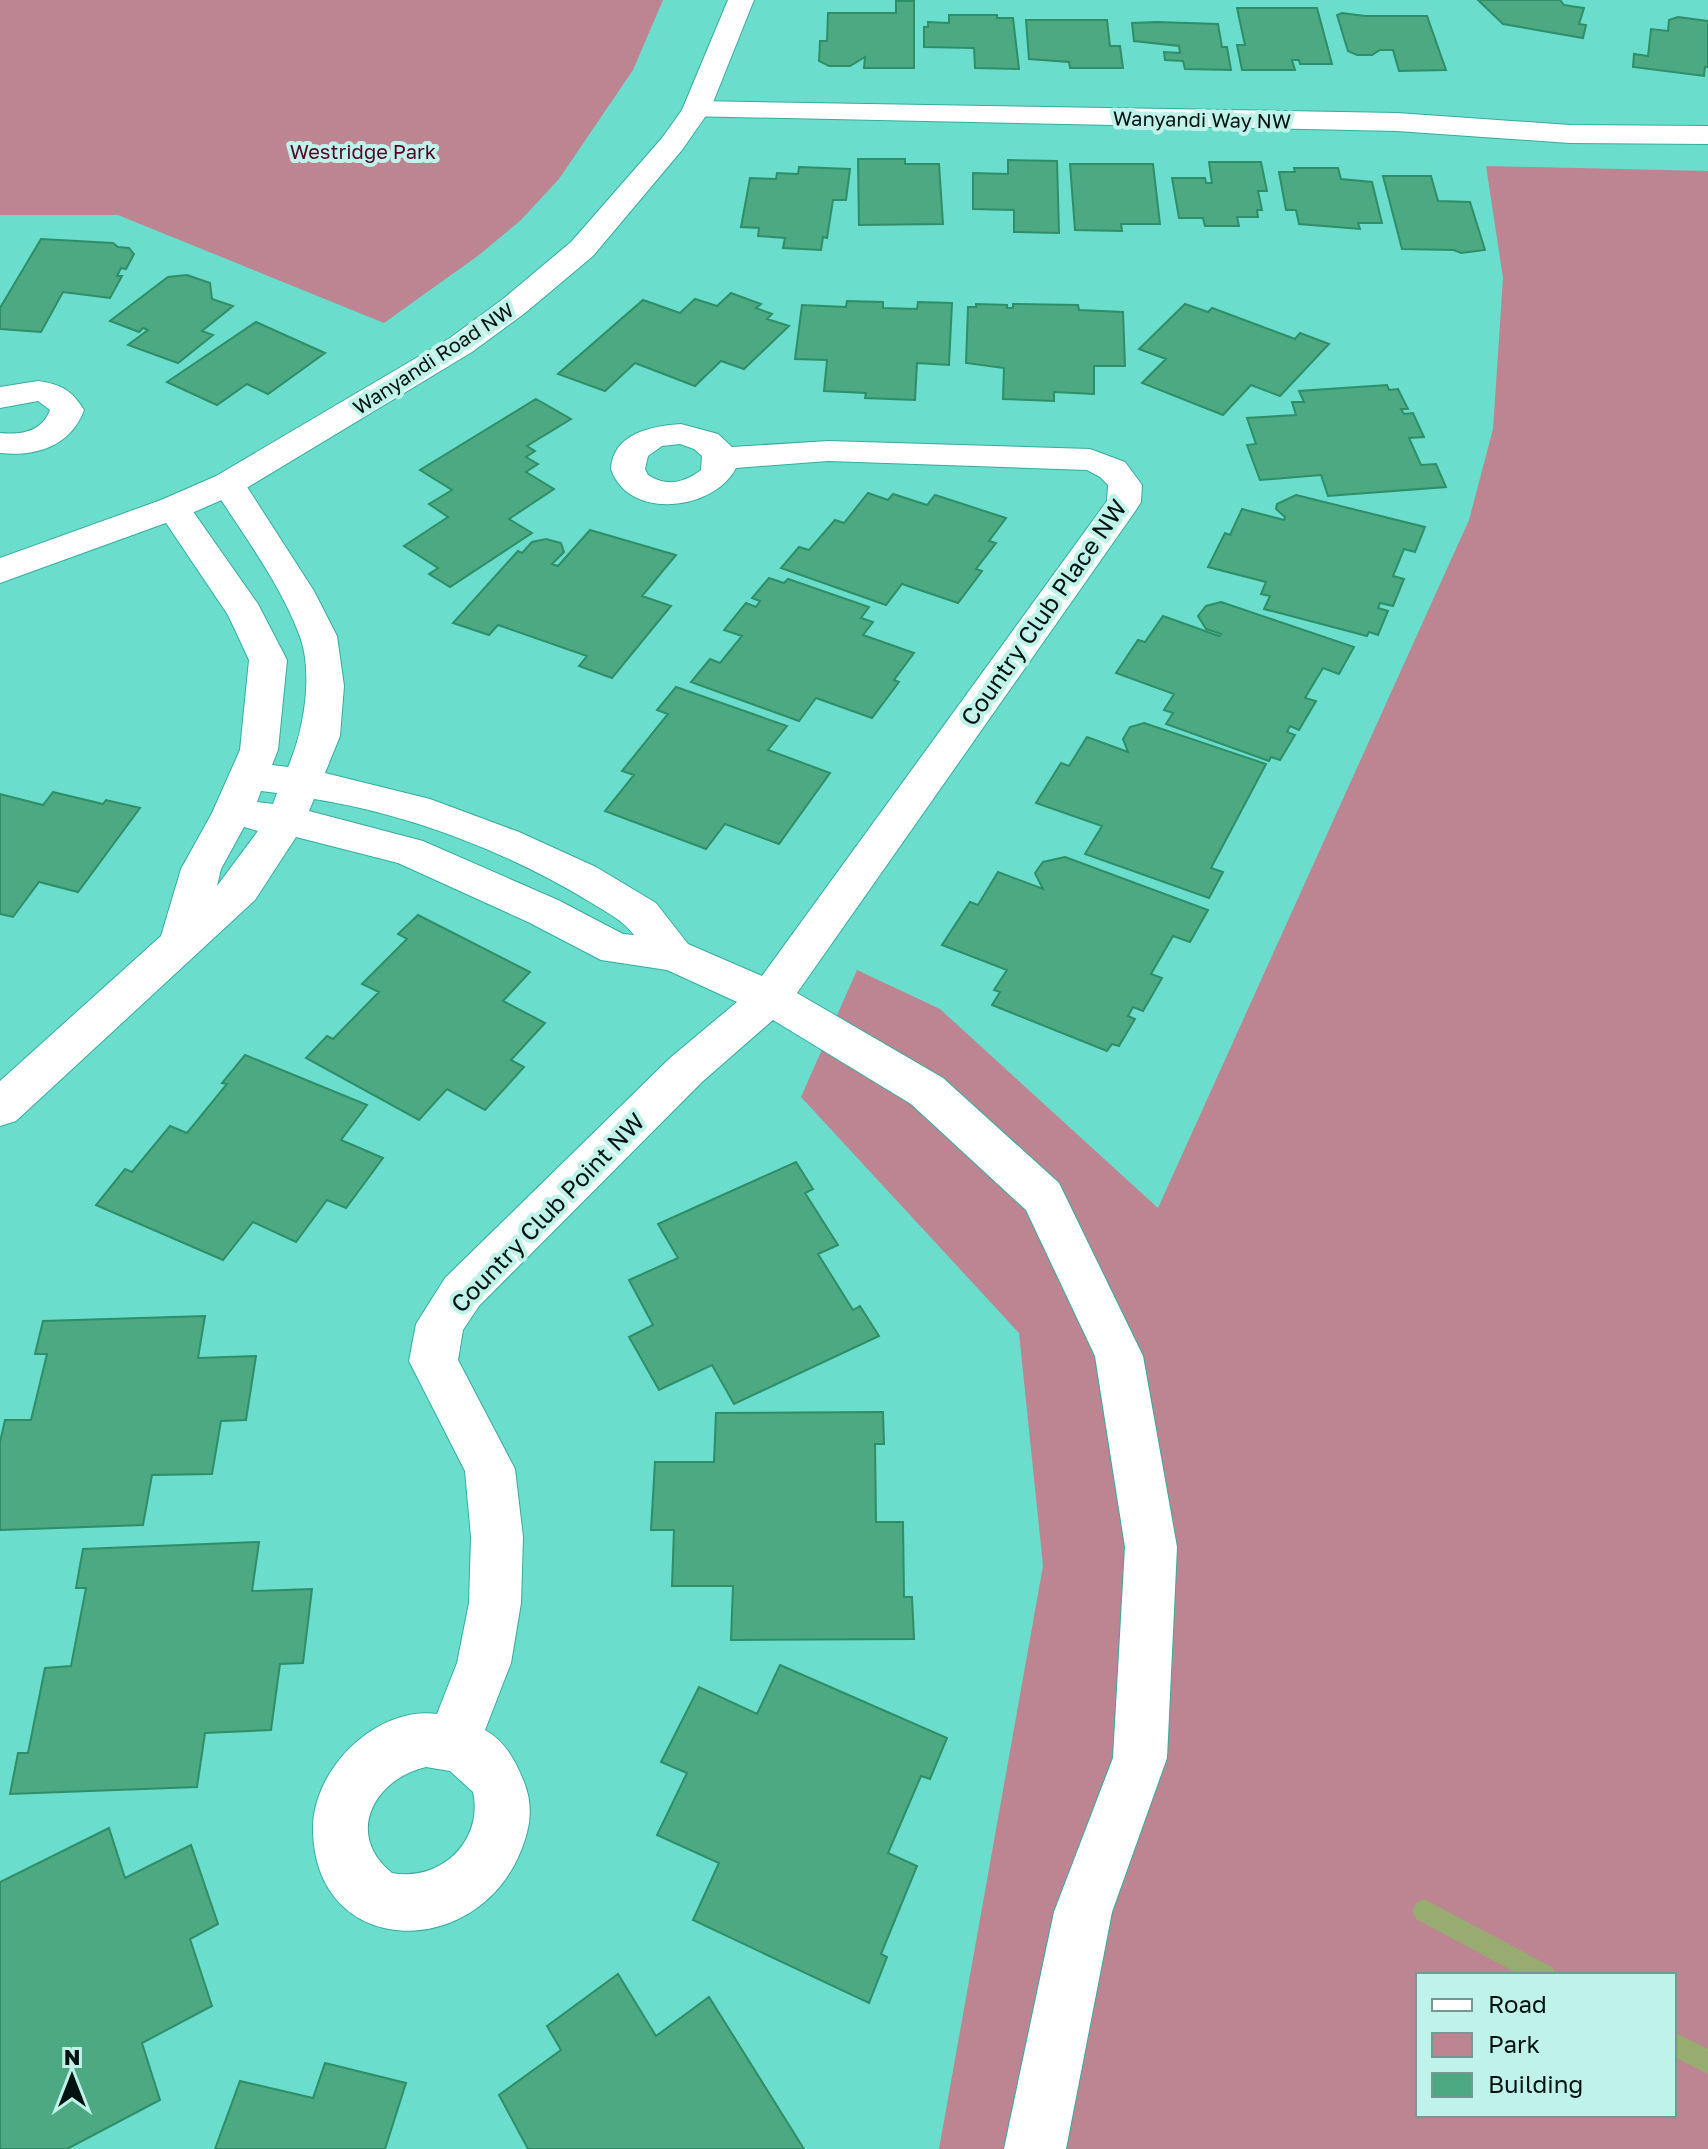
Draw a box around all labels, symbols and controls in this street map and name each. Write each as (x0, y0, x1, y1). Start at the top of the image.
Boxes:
street label: Wanyandi Way NW (1113, 105, 1291, 133)
park label: Westridge Park (290, 139, 436, 163)
street label: Wanyandi Road NW (348, 297, 518, 419)
street label: Country Club Place NW (954, 493, 1132, 731)
street label: Country Club Point NW (444, 1106, 650, 1318)
legend (1416, 1973, 1676, 2117)
text: Road (1488, 1989, 1547, 2018)
text: Park (1488, 2029, 1540, 2058)
north arrow (32, 2037, 112, 2117)
text: N (64, 2043, 80, 2070)
text: Building (1488, 2069, 1583, 2098)

